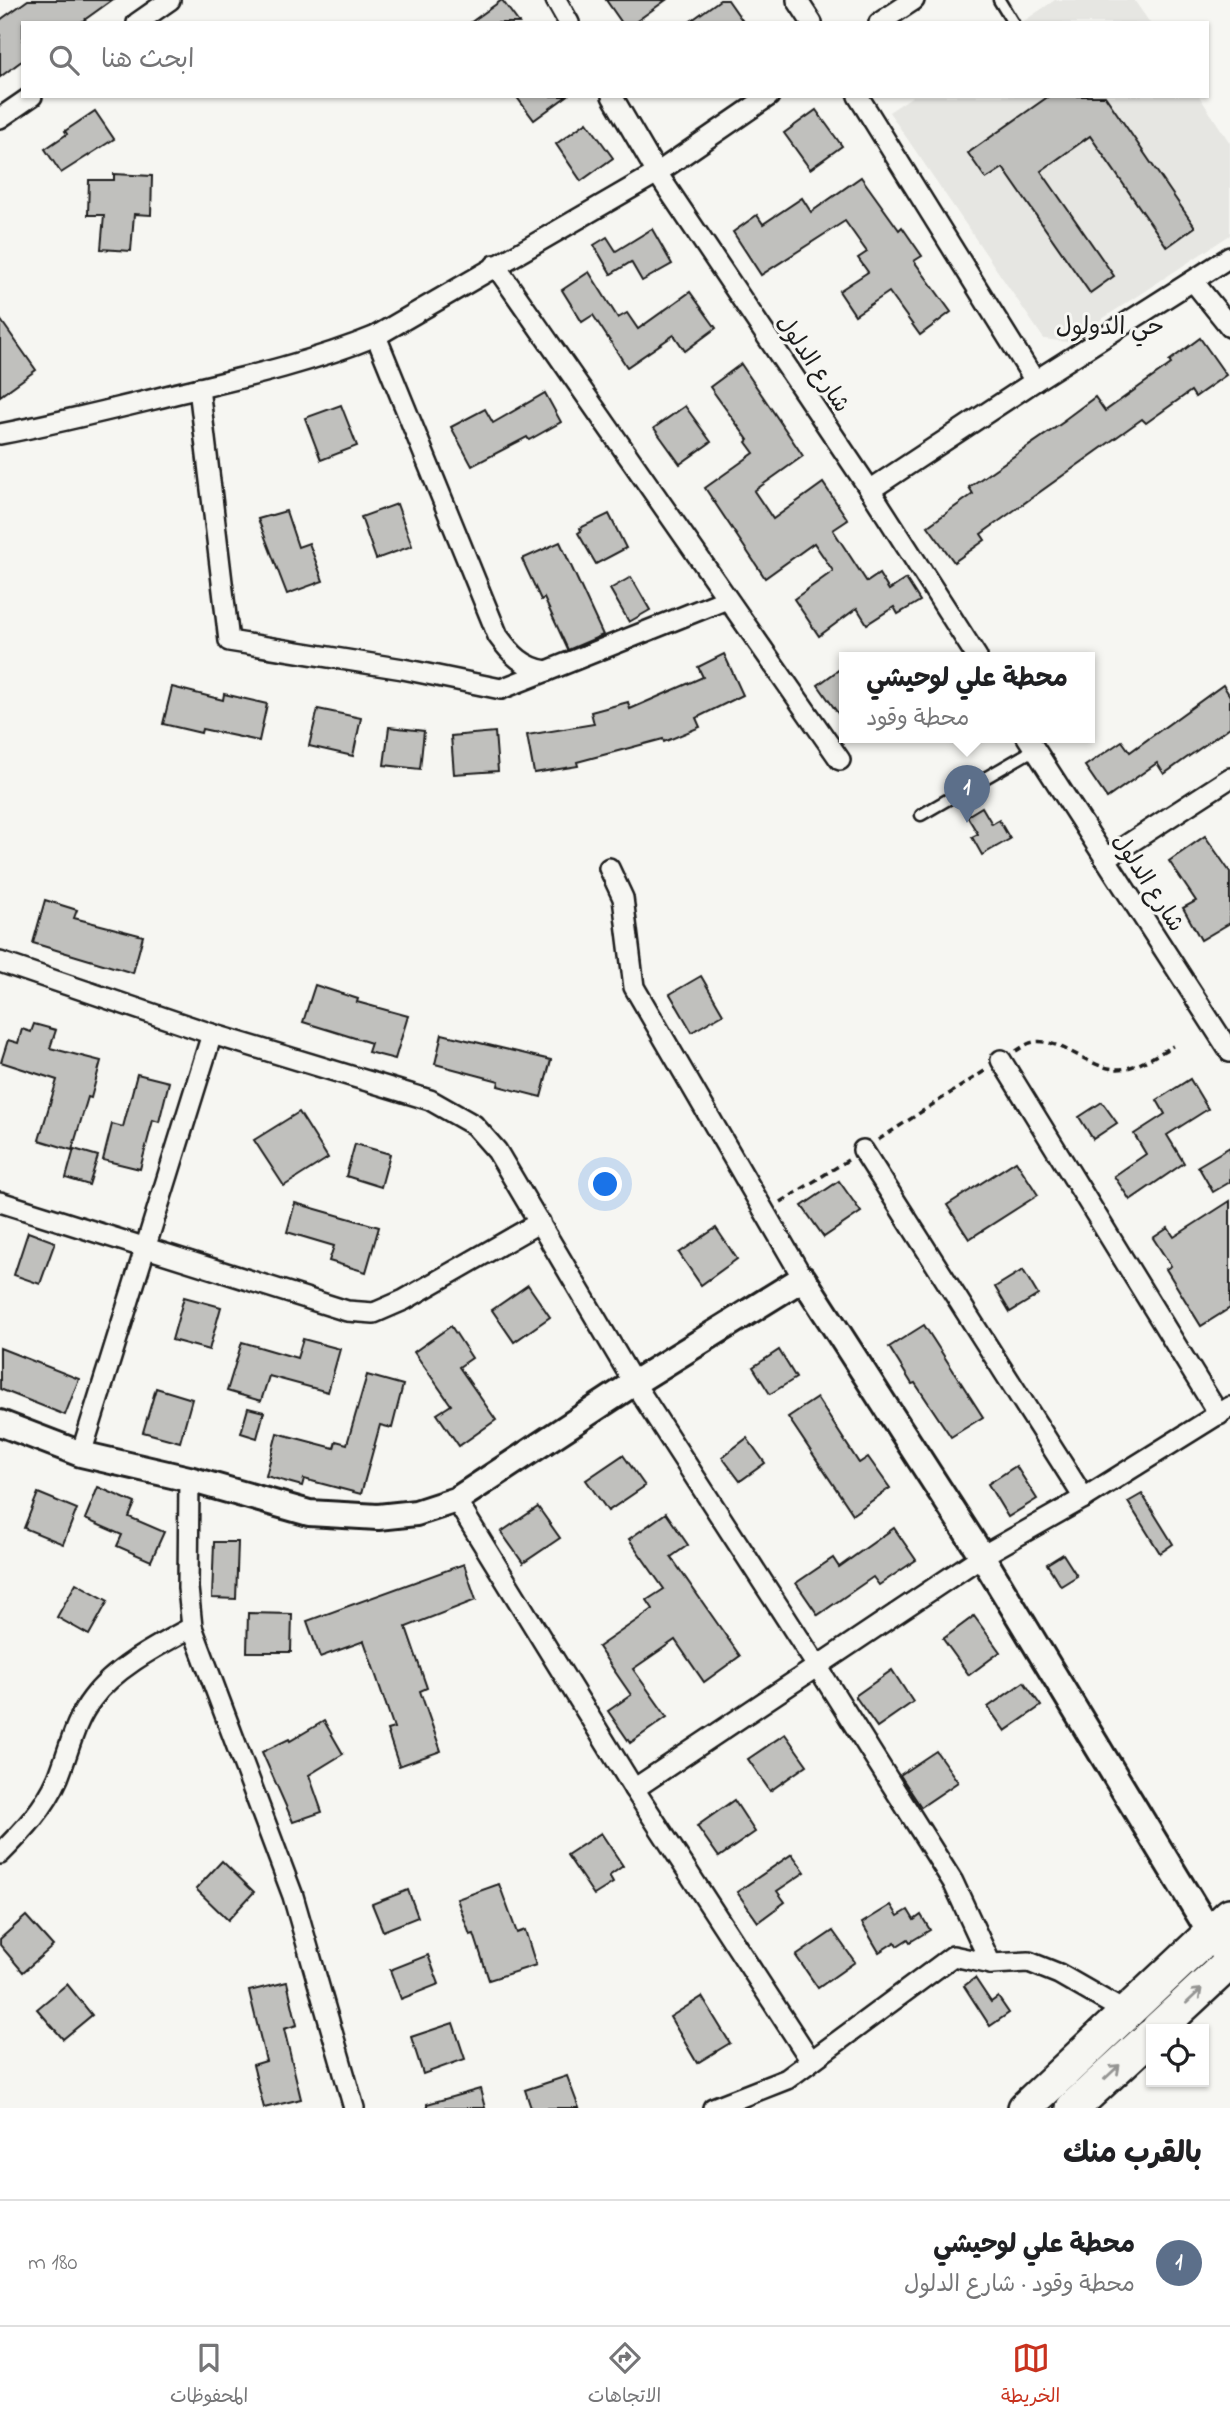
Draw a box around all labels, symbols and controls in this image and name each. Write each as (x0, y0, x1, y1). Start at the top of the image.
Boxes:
search box (21, 21, 1209, 98)
icon: search (45, 41, 83, 79)
text: ابحث هنا (101, 42, 194, 80)
street label: شارع الدلول (767, 309, 857, 420)
district label: حي الدولول (1056, 311, 1164, 347)
popup (839, 652, 1095, 743)
text: محطة علي لوحيشي (866, 661, 1068, 699)
text: محطة وقود (866, 703, 969, 736)
pin: 1 (944, 765, 990, 823)
street label: شارع الدلول (1103, 828, 1191, 939)
your location (588, 1167, 622, 1201)
one-way arrow (1185, 1987, 1202, 2004)
map controls (1146, 2024, 1209, 2087)
button: locate (1146, 2024, 1209, 2087)
one-way arrow (1103, 2064, 1121, 2080)
text: بالقرب منك (1063, 2133, 1202, 2177)
text: محطة علي لوحيشي (933, 2227, 1135, 2265)
text: 180 m (28, 2247, 77, 2280)
text: 1 (1175, 2247, 1183, 2280)
text: محطة وقود · شارع الدلول (904, 2269, 1135, 2302)
tab: المحفوظات (170, 2339, 248, 2412)
tab: الاتجاهات (588, 2339, 661, 2412)
tab: الخريطة (1001, 2339, 1060, 2412)

